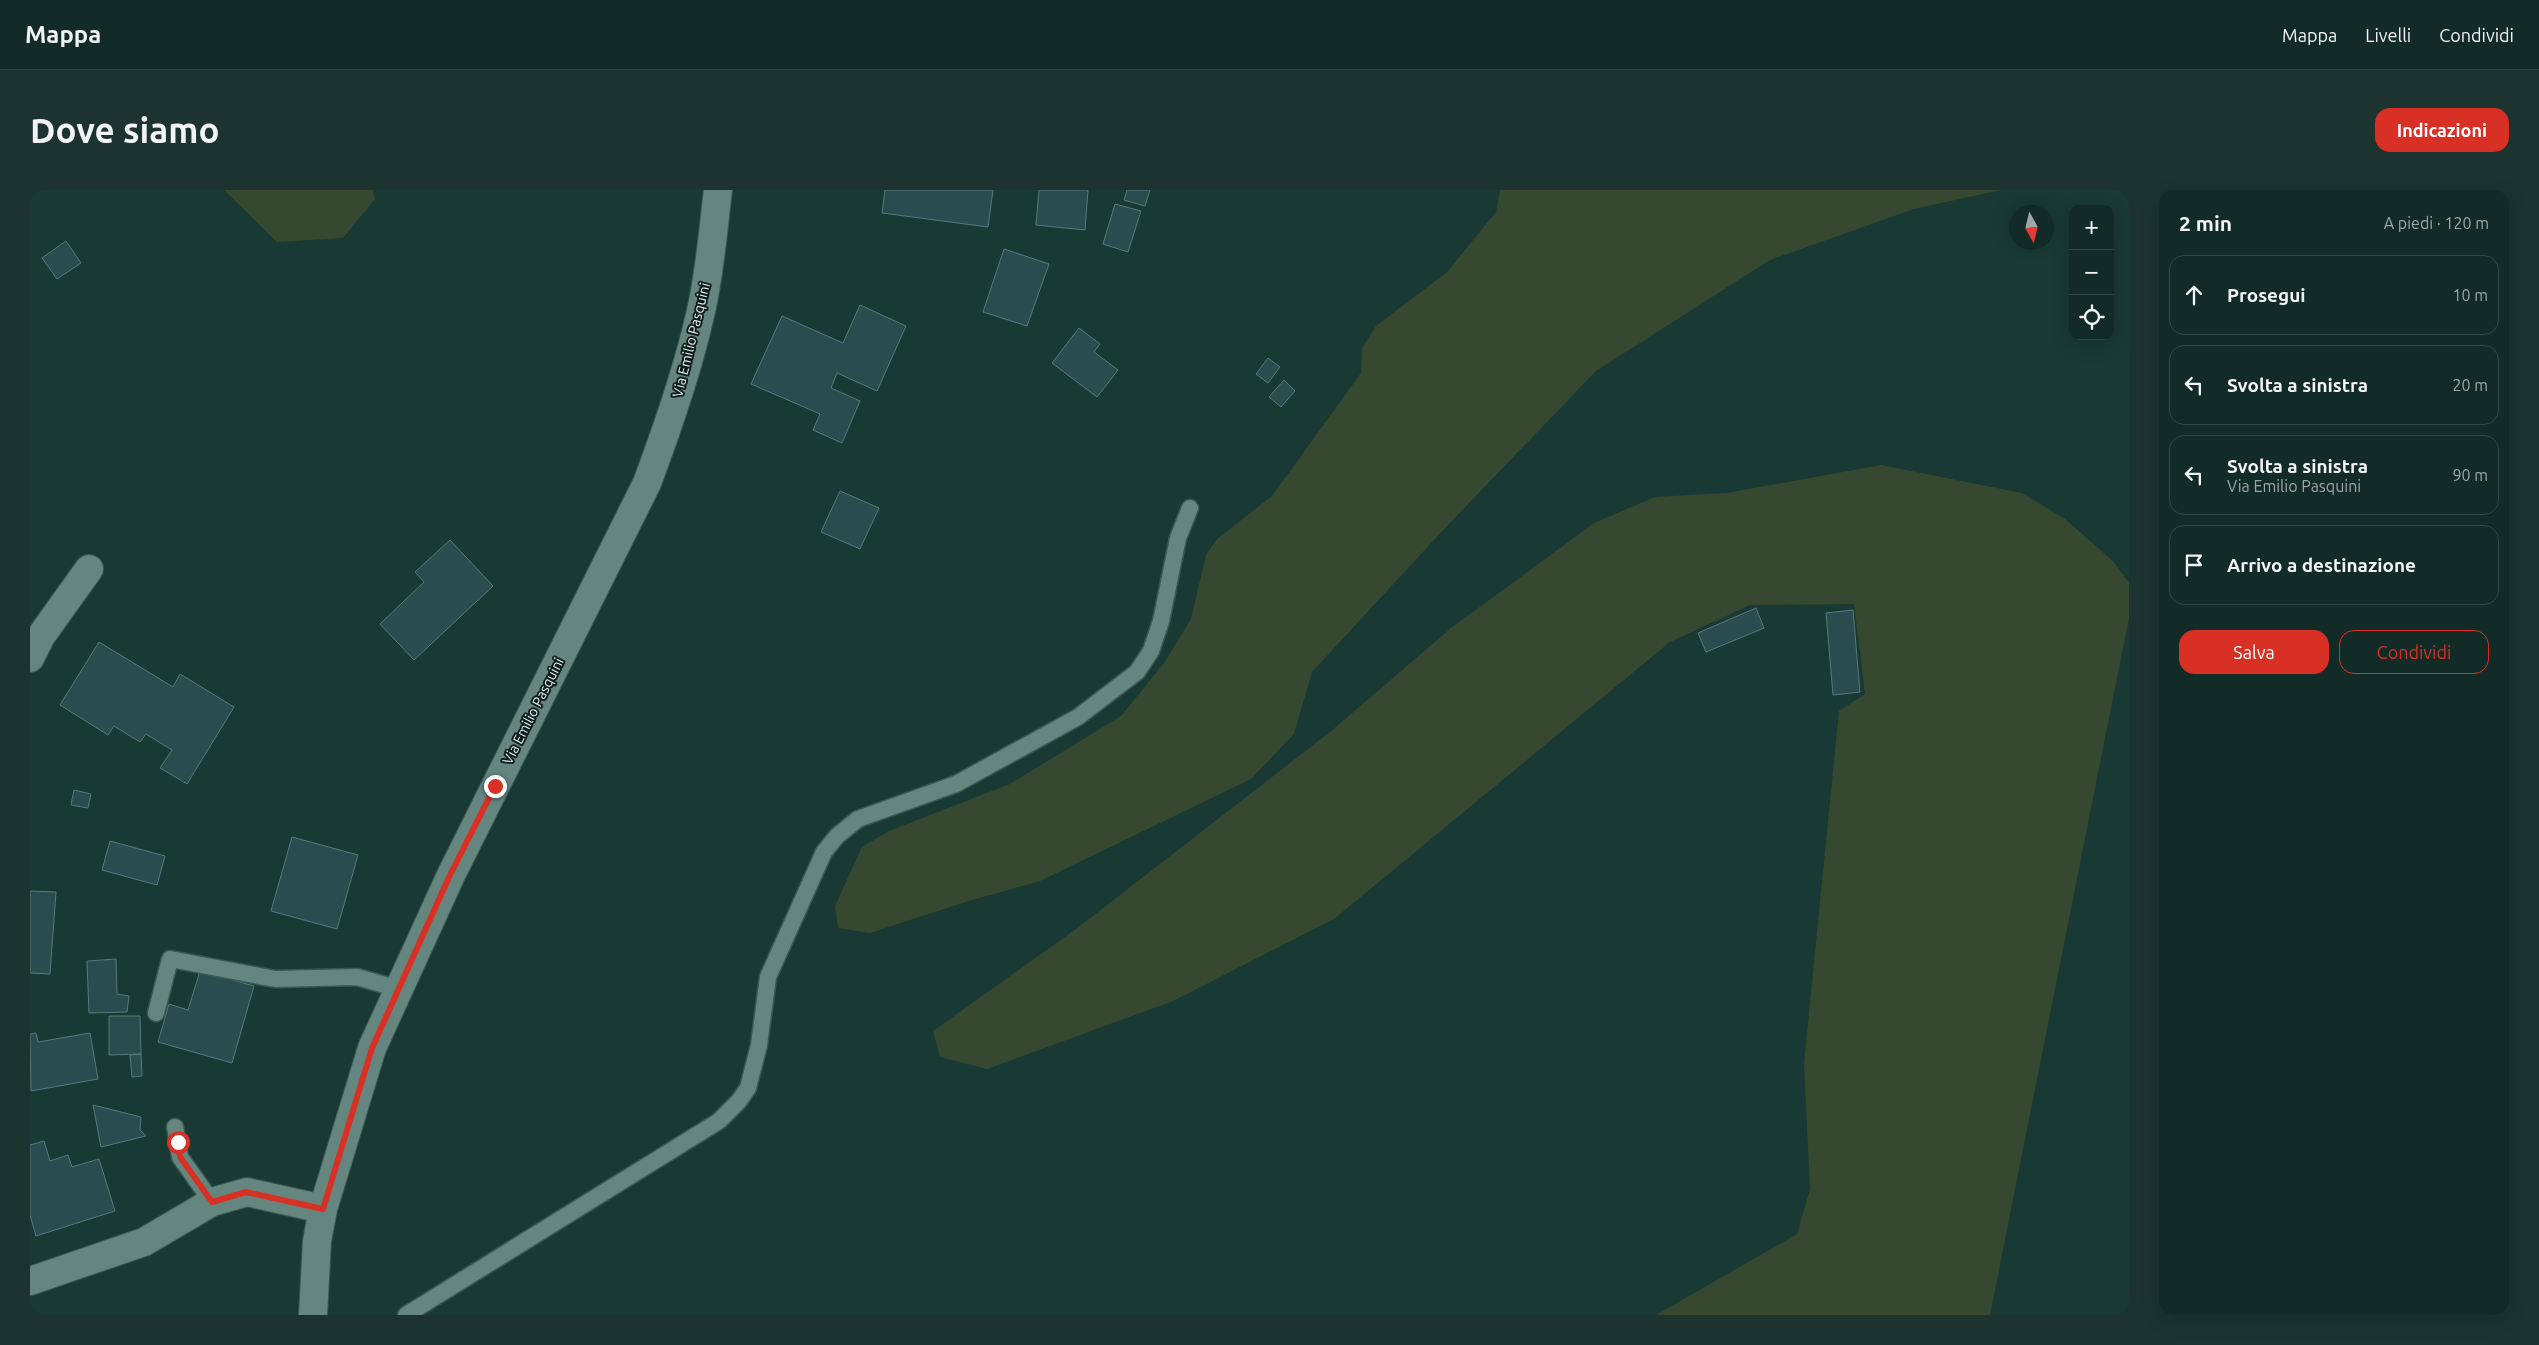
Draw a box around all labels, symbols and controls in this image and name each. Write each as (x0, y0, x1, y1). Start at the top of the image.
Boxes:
text: Mappa (25, 21, 101, 48)
text: Mappa (2282, 25, 2337, 45)
text: Livelli (2365, 25, 2411, 45)
text: Condividi (2439, 25, 2514, 45)
button: Indicazioni (2375, 108, 2509, 152)
text: Dove siamo (30, 110, 220, 150)
north arrow (2009, 205, 2054, 250)
map controls (2069, 205, 2114, 340)
button: + (2069, 205, 2114, 250)
text: 2 min (2179, 211, 2232, 235)
text: A piedi · 120 m (2384, 214, 2489, 232)
button: − (2069, 250, 2114, 295)
street label: Via Emilio Pasquini (669, 281, 713, 399)
icon: ahead (2180, 281, 2208, 309)
text: Prosegui (2227, 284, 2306, 306)
text: 10 m (2452, 286, 2488, 304)
button: locate (2069, 295, 2114, 340)
icon: left (2180, 371, 2208, 399)
text: Svolta a sinistra (2227, 374, 2368, 396)
text: 20 m (2452, 376, 2488, 394)
text: Svolta a sinistra (2227, 455, 2368, 477)
icon: left (2180, 461, 2208, 489)
text: 90 m (2452, 466, 2488, 484)
text: Via Emilio Pasquini (2227, 477, 2361, 495)
icon: arrive (2180, 551, 2208, 579)
text: Arrivo a destinazione (2227, 554, 2416, 576)
button: Salva (2179, 630, 2329, 674)
button: Condividi (2339, 630, 2489, 674)
street label: Via Emilio Pasquini (499, 655, 567, 767)
route end (484, 775, 507, 798)
route start (167, 1131, 190, 1154)

